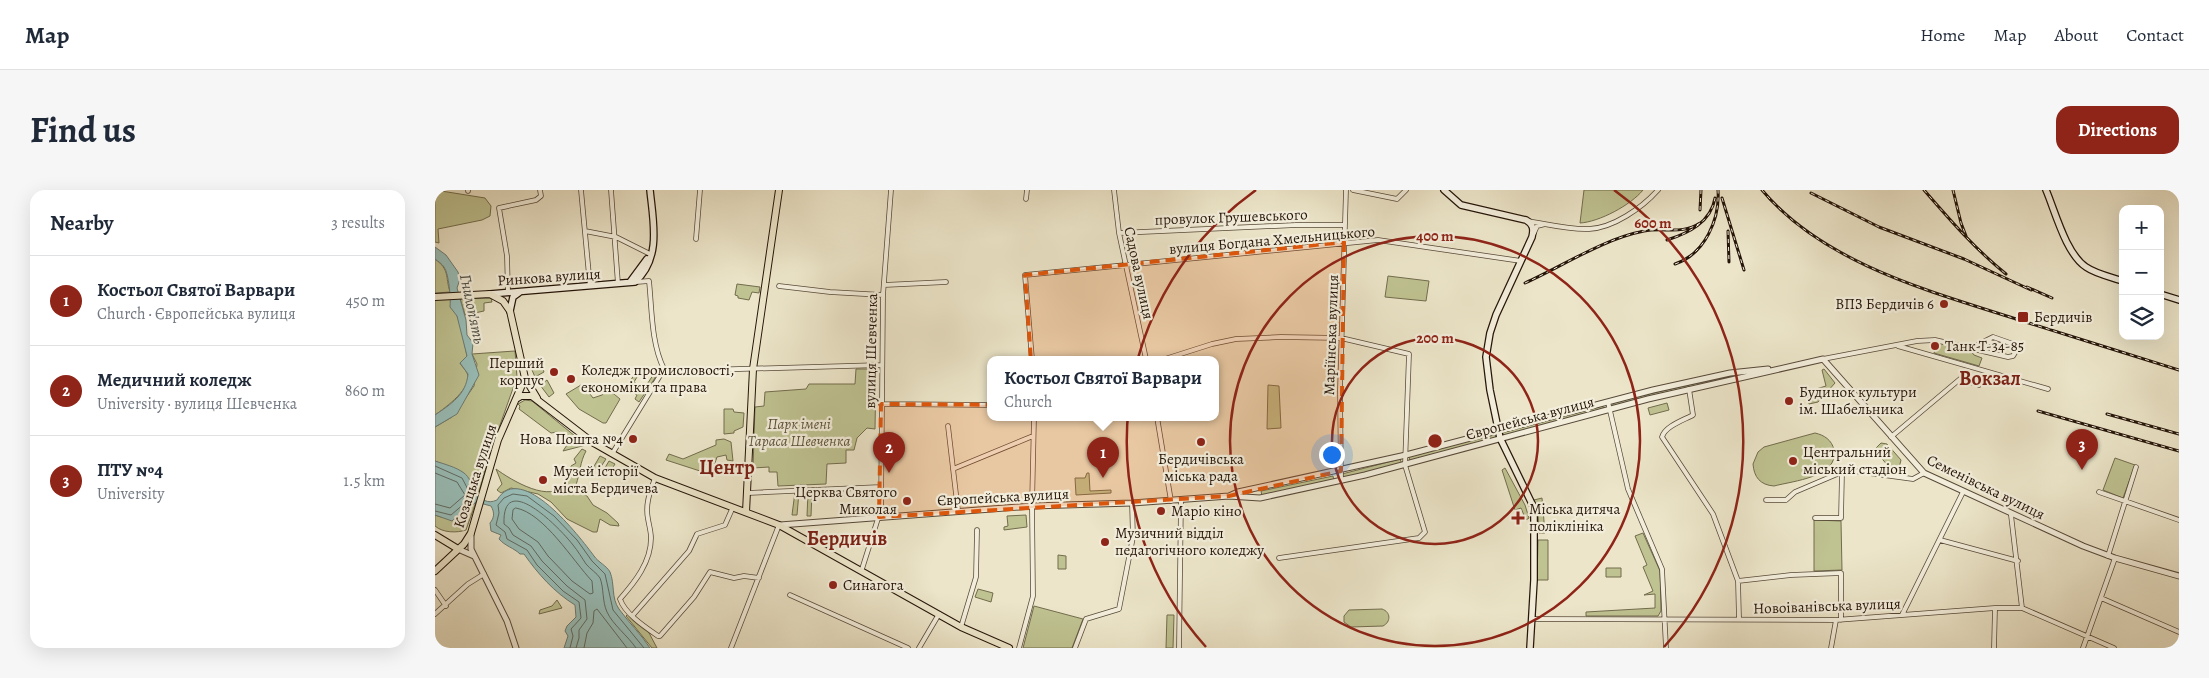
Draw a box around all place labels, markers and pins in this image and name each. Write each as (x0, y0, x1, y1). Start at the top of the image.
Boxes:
place label: ВПЗ Бердичів 6 (1835, 294, 1934, 314)
marker: ВПЗ Бердичів 6 (1938, 298, 1950, 310)
place label: Бердичів (2034, 307, 2092, 327)
marker: Бердичів (2016, 310, 2030, 324)
place label: Танк Т-34-85 (1945, 336, 2024, 356)
marker: Танк Т-34-85 (1929, 340, 1941, 352)
place label: Перший корпус (489, 353, 544, 390)
place label: Коледж промисловості, економіки та права (581, 360, 735, 397)
marker: Перший корпус (548, 366, 560, 378)
marker: Коледж промисловості, економіки та права (565, 373, 577, 385)
place label: Будинок культури ім. Шабельника (1799, 382, 1917, 419)
marker: Будинок культури ім. Шабельника (1783, 395, 1795, 407)
place label: Нова Пошта №4 (520, 429, 623, 449)
pin: 3 (2066, 429, 2098, 470)
pin: 2 (873, 432, 905, 473)
centre of rings (1426, 432, 1444, 450)
marker: Нова Пошта №4 (627, 433, 639, 445)
marker: Бердичівська міська рада (1195, 436, 1207, 448)
pin: 1 (1087, 437, 1119, 478)
place label: Центральний міський стадіон (1803, 442, 1907, 479)
place label: Бердичівська міська рада (1158, 449, 1244, 486)
marker: Центральний міський стадіон (1787, 455, 1799, 467)
place label: Музей історії міста Бердичева (553, 461, 658, 498)
marker: Музей історії міста Бердичева (537, 474, 549, 486)
place label: Церква Святого Миколая (795, 482, 897, 519)
marker: Церква Святого Миколая (901, 495, 913, 507)
place label: Міська дитяча поліклініка (1529, 499, 1620, 536)
place label: Маріо кіно (1171, 501, 1242, 521)
marker: Маріо кіно (1155, 505, 1167, 517)
marker: Міська дитяча поліклініка (1511, 511, 1525, 525)
place label: Музичний відділ педагогічного коледжу (1115, 523, 1264, 560)
marker: Музичний відділ педагогічного коледжу (1099, 536, 1111, 548)
place label: Синагога (843, 575, 904, 595)
marker: Синагога (827, 579, 839, 591)

